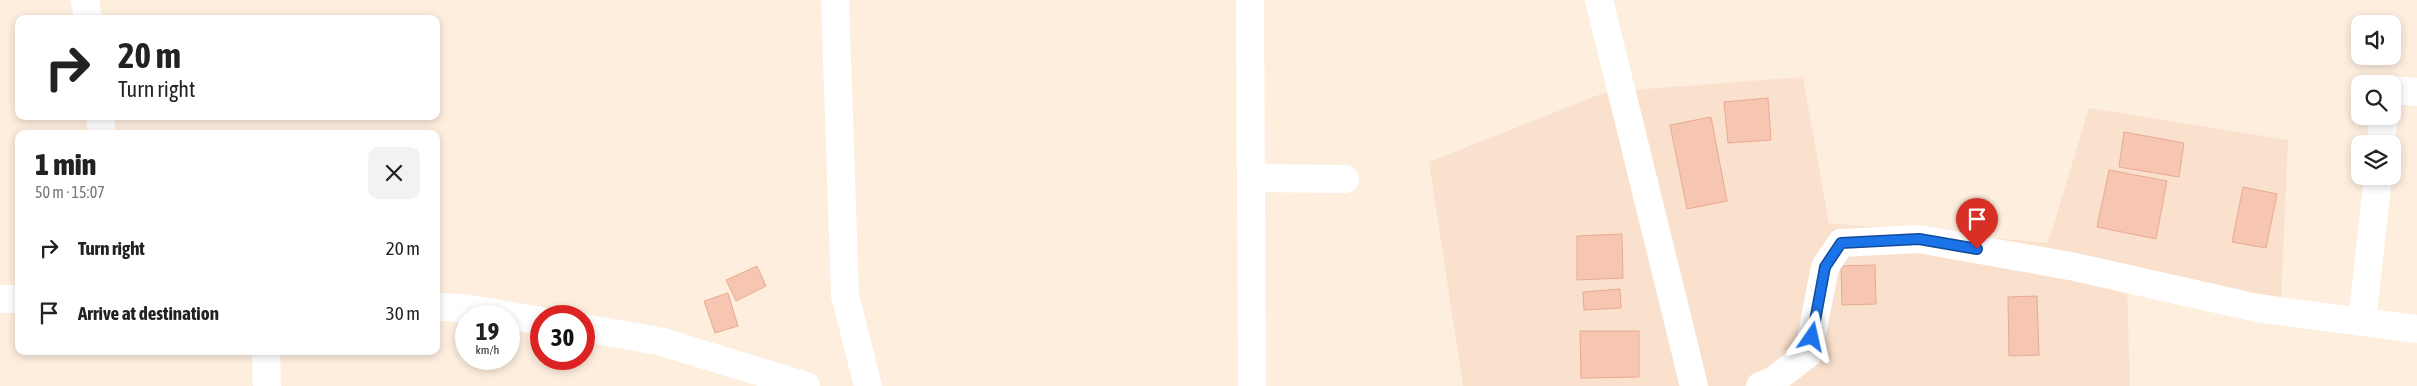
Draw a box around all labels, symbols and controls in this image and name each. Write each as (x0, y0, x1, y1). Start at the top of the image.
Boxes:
map controls (2351, 15, 2401, 185)
button: sound (2351, 15, 2401, 65)
icon: right (35, 35, 100, 100)
text: 20 m (118, 35, 181, 75)
button: search (2351, 75, 2401, 125)
text: Turn right (118, 76, 195, 102)
button: layers (2351, 135, 2401, 185)
text: 1 min (35, 147, 96, 181)
button: close (368, 147, 420, 199)
text: 50 m · 15:07 (35, 183, 105, 201)
pin (1956, 198, 1998, 249)
icon: arrive (1963, 205, 1991, 233)
icon: right (35, 234, 63, 262)
text: Turn right (78, 237, 145, 259)
text: 20 m (386, 237, 420, 259)
icon: arrive (35, 299, 63, 327)
text: Arrive at destination (78, 302, 219, 324)
text: 30 m (386, 302, 420, 324)
speed limit sign: 30 (530, 305, 595, 370)
position arrow (1785, 310, 1837, 362)
text: 19 (476, 317, 499, 345)
text: km/h (476, 343, 499, 357)

